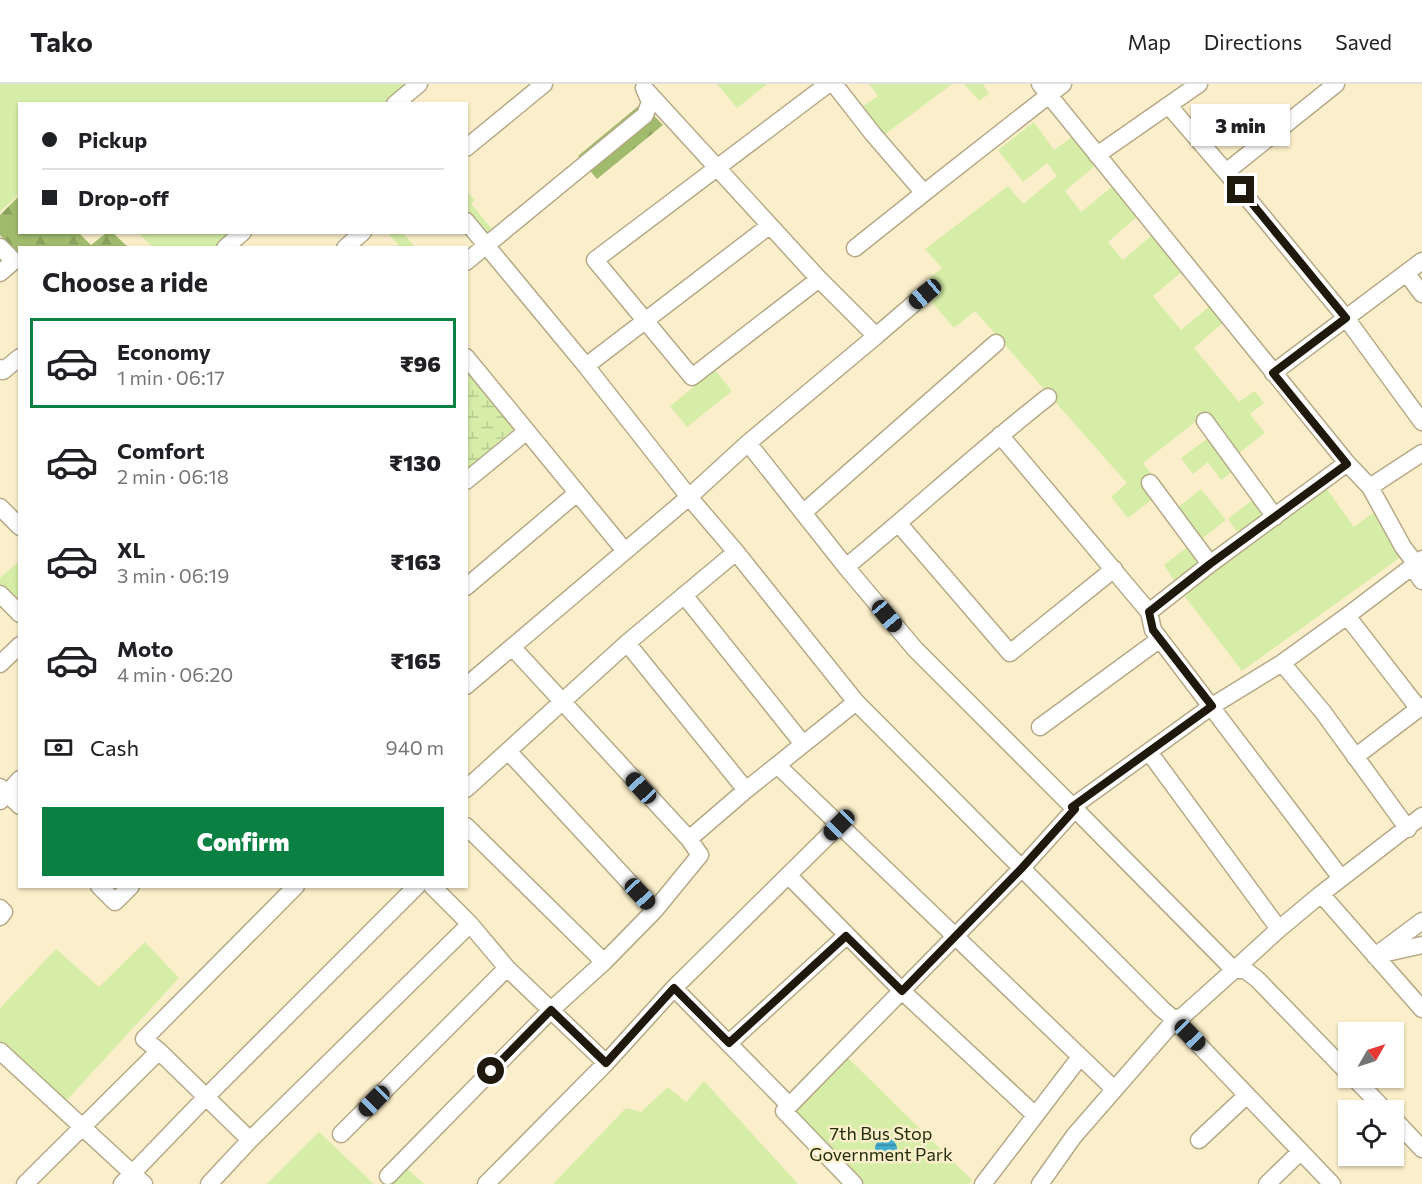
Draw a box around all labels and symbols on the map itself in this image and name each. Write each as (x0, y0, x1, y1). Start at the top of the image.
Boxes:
callout: 3 min (1192, 103, 1290, 145)
route end (1227, 176, 1254, 203)
car (905, 276, 945, 312)
car (869, 596, 905, 636)
car (622, 769, 660, 807)
car (820, 806, 858, 844)
car (621, 875, 659, 913)
car (1171, 1016, 1209, 1054)
north arrow (1338, 1022, 1404, 1088)
route start (477, 1057, 504, 1084)
car (355, 1082, 393, 1120)
park label: 7th Bus Stop Government Park (809, 1122, 953, 1165)

